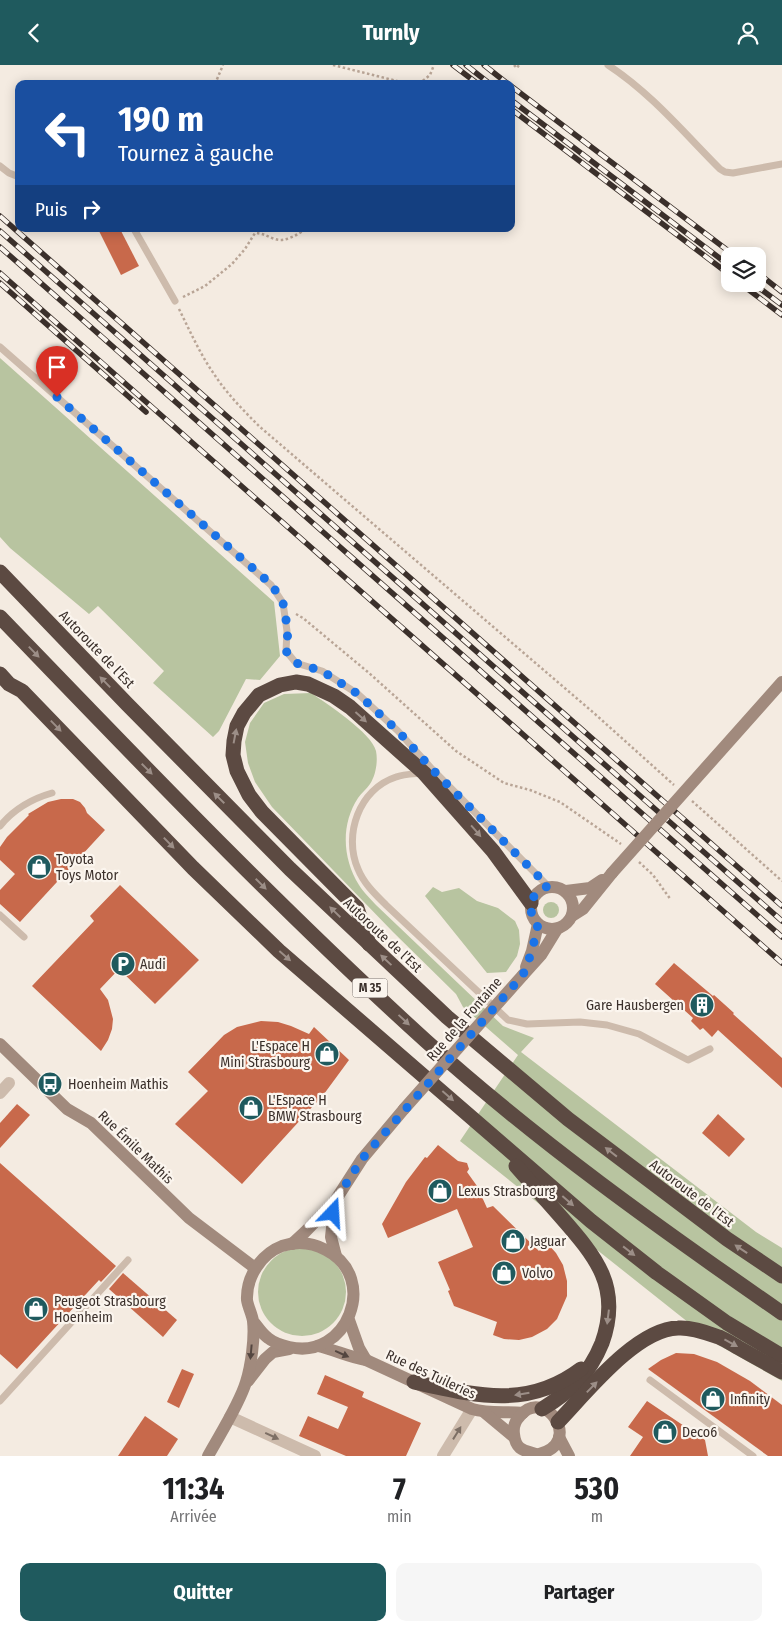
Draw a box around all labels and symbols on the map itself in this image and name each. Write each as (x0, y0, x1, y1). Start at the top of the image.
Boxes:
pin (36, 346, 78, 397)
street label: Autoroute de l’Est (55, 607, 138, 692)
one-way arrow (28, 646, 40, 658)
one-way arrow (99, 676, 111, 688)
one-way arrow (354, 711, 367, 722)
one-way arrow (49, 720, 61, 732)
one-way arrow (232, 728, 240, 744)
one-way arrow (141, 763, 153, 775)
one-way arrow (213, 792, 225, 804)
one-way arrow (470, 825, 481, 838)
one-way arrow (163, 836, 175, 848)
place label: Toyota Toys Motor (56, 851, 118, 884)
shop icon: Toyota Toys Motor (26, 854, 52, 880)
one-way arrow (255, 878, 267, 890)
street label: Autoroute de l’Est (340, 895, 426, 976)
one-way arrow (329, 906, 341, 918)
one-way arrow (279, 950, 291, 961)
parking icon: Audi (110, 951, 136, 977)
one-way arrow (380, 954, 392, 966)
place label: Audi (140, 956, 166, 973)
street label: Rue de la Fontaine (423, 974, 506, 1065)
road number: M 35 (352, 979, 388, 997)
building icon: Gare Hausbergen (689, 992, 715, 1018)
place label: Gare Hausbergen (586, 997, 684, 1014)
one-way arrow (398, 1014, 410, 1026)
place label: L'Espace H Mini Strasbourg (220, 1038, 310, 1071)
shop icon: L'Espace H Mini Strasbourg (314, 1041, 340, 1067)
bus stop icon: Hoenheim Mathis (37, 1071, 63, 1097)
place label: Hoenheim Mathis (68, 1076, 168, 1093)
one-way arrow (441, 1091, 454, 1102)
place label: L'Espace H BMW Strasbourg (268, 1092, 362, 1125)
shop icon: L'Espace H BMW Strasbourg (238, 1095, 264, 1121)
street label: Rue Émile Mathis (95, 1106, 178, 1188)
one-way arrow (604, 1147, 618, 1157)
street label: Autoroute de l’Est (646, 1156, 738, 1231)
shop icon: Lexus Strasbourg (427, 1178, 453, 1204)
place label: Lexus Strasbourg (458, 1183, 556, 1200)
position arrow (306, 1186, 358, 1238)
one-way arrow (562, 1195, 574, 1207)
shop icon: Jaguar (500, 1228, 526, 1254)
place label: Jaguar (530, 1233, 566, 1250)
one-way arrow (735, 1244, 748, 1254)
one-way arrow (622, 1245, 635, 1256)
shop icon: Volvo (491, 1260, 517, 1286)
place label: Volvo (522, 1265, 553, 1282)
place label: Peugeot Strasbourg Hoenheim (54, 1293, 166, 1326)
shop icon: Peugeot Strasbourg Hoenheim (23, 1296, 49, 1322)
one-way arrow (604, 1309, 612, 1325)
one-way arrow (724, 1339, 737, 1348)
one-way arrow (247, 1344, 255, 1360)
street label: Rue des Tuileries (383, 1346, 479, 1403)
one-way arrow (335, 1350, 349, 1358)
one-way arrow (586, 1381, 598, 1393)
shop icon: Infinity (700, 1386, 726, 1412)
one-way arrow (513, 1391, 529, 1399)
place label: Infinity (730, 1391, 771, 1408)
shop icon: Deco6 (652, 1419, 678, 1445)
place label: Deco6 (682, 1424, 717, 1441)
one-way arrow (453, 1426, 462, 1439)
one-way arrow (265, 1433, 279, 1441)

